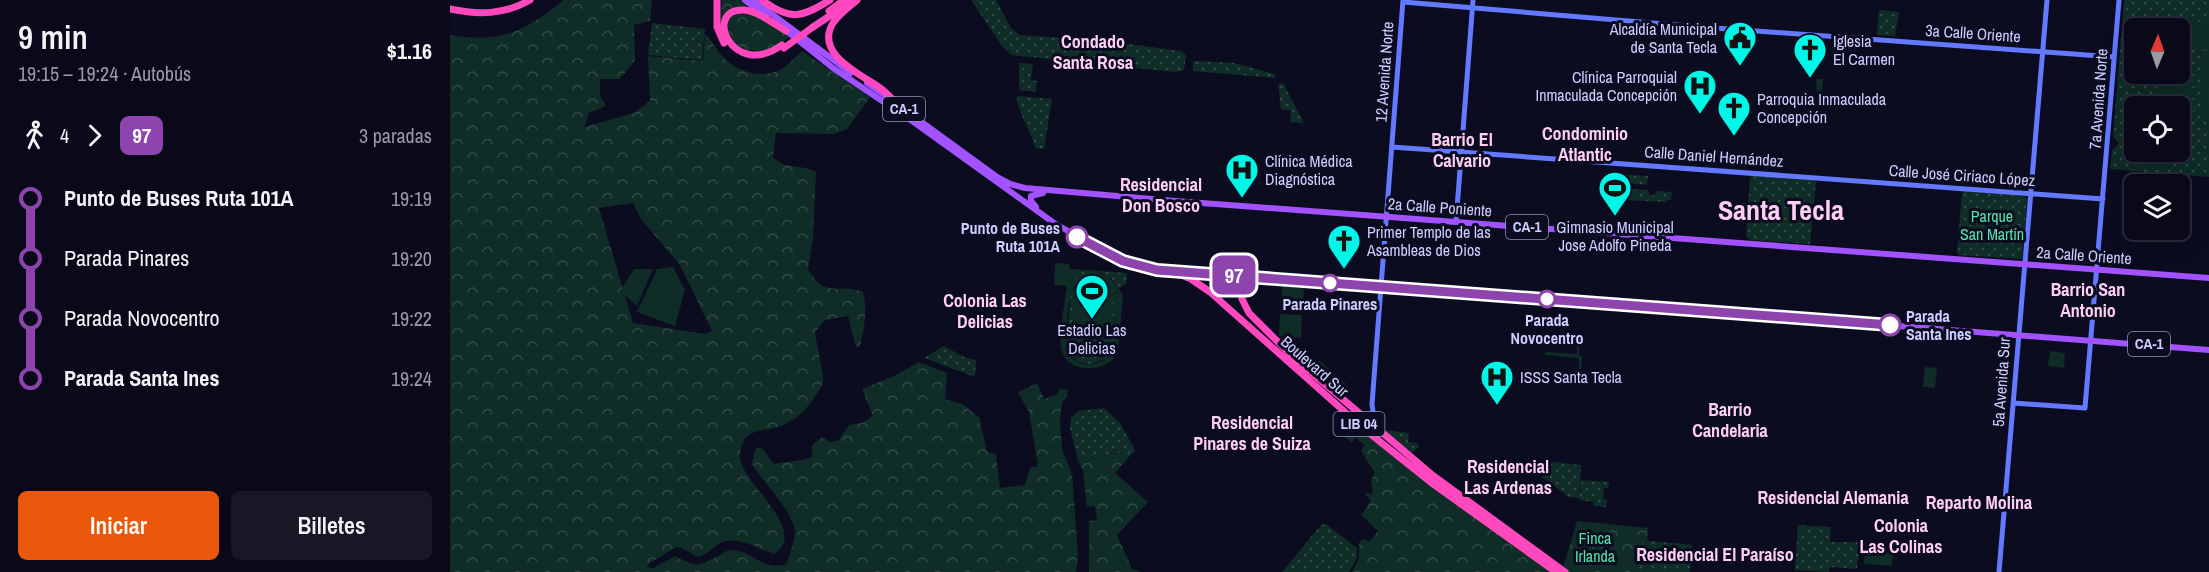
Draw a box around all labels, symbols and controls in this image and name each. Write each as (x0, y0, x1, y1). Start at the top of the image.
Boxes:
text: 9 min (18, 15, 88, 59)
place label: Alcaldía Municipal de Santa Tecla (1609, 18, 1718, 58)
north arrow (2124, 18, 2190, 84)
map controls (2124, 18, 2190, 240)
street label: 3a Calle Oriente (1925, 19, 2021, 47)
public building icon: Alcaldía Municipal de Santa Tecla (1722, 20, 1758, 67)
street label: 12 Avenida Norte (1369, 21, 1399, 123)
district label: Condado Santa Rosa (1053, 29, 1134, 75)
place label: Iglesia El Carmen (1833, 30, 1895, 70)
church icon: Iglesia El Carmen (1792, 32, 1828, 79)
text: $1.16 (387, 36, 432, 66)
street label: 7a Avenida Norte (2083, 48, 2113, 150)
text: 19:15 – 19:24 · Autobús (18, 60, 191, 87)
place label: Clínica Parroquial Inmaculada Concepción (1536, 66, 1677, 106)
hospital icon: Clínica Parroquial Inmaculada Concepción (1682, 68, 1718, 115)
place label: Parroquia Inmaculada Concepción (1757, 88, 1887, 128)
church icon: Parroquia Inmaculada Concepción (1716, 90, 1752, 137)
button: locate (2124, 96, 2190, 162)
road number: CA-1 (883, 97, 925, 121)
icon: walk (18, 119, 51, 152)
icon: forward (78, 119, 111, 152)
text: 97 (132, 121, 151, 150)
district label: Condominio Atlantic (1542, 121, 1628, 167)
text: 4 (60, 122, 69, 149)
text: 3 paradas (359, 122, 432, 149)
district label: Barrio El Calvario (1431, 127, 1493, 173)
street label: Calle Daniel Hernández (1644, 140, 1785, 172)
place label: Clínica Médica Diagnóstica (1265, 150, 1353, 190)
hospital icon: Clínica Médica Diagnóstica (1224, 152, 1260, 199)
street label: Calle José Ciriaco López (1888, 159, 2036, 191)
sports icon: Gimnasio Municipal Jose Adolfo Pineda (1597, 170, 1633, 217)
district label: Residencial Don Bosco (1120, 172, 1202, 218)
button: layers (2124, 174, 2190, 240)
text: Punto de Buses Ruta 101A (64, 183, 294, 213)
text: 19:19 (391, 185, 432, 212)
district label: Santa Tecla (1718, 191, 1844, 229)
street label: 2a Calle Poniente (1387, 192, 1493, 222)
park label: Parque San Martín (1960, 205, 2024, 245)
road number: CA-1 (1506, 215, 1548, 239)
place label: Gimnasio Municipal Jose Adolfo Pineda (1556, 216, 1674, 256)
place label: Punto de Buses Ruta 101A (961, 217, 1061, 257)
place label: Primer Templo de las Asambleas de Dios (1366, 221, 1491, 261)
church icon: Primer Templo de las Asambleas de Dios (1326, 223, 1362, 270)
marker: Punto de Buses Ruta 101A (1066, 226, 1088, 248)
street label: 2a Calle Oriente (2036, 241, 2132, 269)
text: Parada Pinares (64, 243, 189, 273)
text: 19:20 (391, 245, 432, 272)
line badge: 97 (1207, 256, 1261, 294)
text: 97 (1224, 261, 1244, 290)
sports icon: Estadio Las Delicias (1074, 273, 1110, 320)
marker: Parada Pinares (1321, 274, 1339, 292)
district label: Barrio San Antonio (2051, 277, 2125, 323)
district label: Colonia Las Delicias (943, 288, 1027, 334)
marker: Parada Novocentro (1538, 290, 1556, 308)
place label: Parada Pinares (1283, 293, 1377, 315)
text: Parada Novocentro (64, 303, 219, 333)
text: 19:22 (391, 305, 432, 332)
place label: Parada Santa Ines (1906, 305, 1972, 345)
place label: Parada Novocentro (1511, 309, 1583, 349)
marker: Parada Santa Ines (1879, 314, 1901, 336)
place label: Estadio Las Delicias (1057, 319, 1127, 359)
street label: Boulevard Sur (1276, 330, 1354, 402)
road number: CA-1 (2128, 332, 2170, 356)
street label: 5a Avenida Sur (1987, 336, 2015, 427)
hospital icon: ISSS Santa Tecla (1479, 359, 1515, 406)
text: Parada Santa Ines (64, 363, 219, 393)
text: 19:24 (391, 365, 432, 392)
place label: ISSS Santa Tecla (1520, 366, 1623, 388)
district label: Barrio Candelaria (1692, 397, 1769, 443)
district label: Residencial Pinares de Suiza (1193, 410, 1311, 456)
road number: LIB 04 (1334, 412, 1384, 436)
district label: Residencial Las Ardenas (1464, 454, 1552, 500)
district label: Residencial Alemania (1757, 485, 1909, 510)
district label: Reparto Molina (1926, 490, 2033, 515)
button: Iniciar (18, 491, 219, 560)
button: Billetes (231, 491, 432, 560)
district label: Colonia Las Colinas (1860, 513, 1942, 559)
park label: Finca Irlanda (1575, 527, 1616, 567)
district label: Residencial El Paraíso (1636, 542, 1794, 567)

